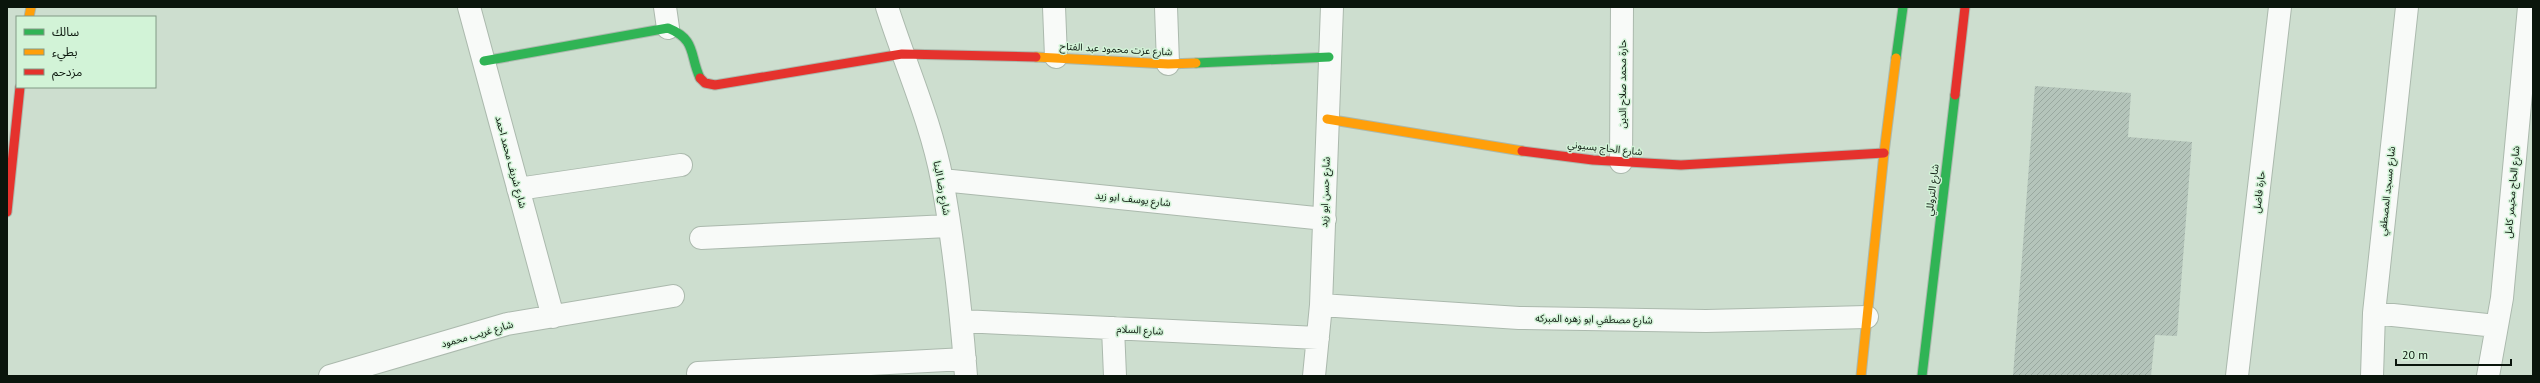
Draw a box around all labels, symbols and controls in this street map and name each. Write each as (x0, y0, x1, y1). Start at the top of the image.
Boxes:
legend (16, 16, 156, 88)
text: سالك (52, 24, 79, 39)
street label: حارة محمد صلاح الدين (1616, 39, 1630, 128)
street label: شارع عزت محمود عبد الفتاح (1059, 40, 1173, 59)
text: بطيء (52, 44, 78, 62)
text: مزدحم (52, 64, 82, 81)
street label: شارع شريف محمد احمد (491, 114, 530, 210)
street label: شارع الحاج بسيوني (1567, 138, 1643, 160)
street label: شارع مسجد المصطفي (2376, 145, 2399, 237)
street label: شارع الحاج مخيمر كامل (2501, 145, 2524, 239)
street label: شارع حسن ابو زيد (1317, 156, 1334, 228)
street label: شارع رضا البنا (929, 160, 954, 217)
street label: شارع التروللي (1922, 163, 1943, 217)
street label: حارة فاضل (2250, 170, 2268, 214)
street label: شارع يوسف ابو زيد (1095, 189, 1171, 210)
street label: شارع مصطفي ابو زهره المبركه (1535, 311, 1653, 328)
street label: شارع غريب محمود (439, 317, 515, 351)
street label: شارع السلام (1116, 322, 1164, 340)
scale bar (2396, 341, 2511, 367)
text: 20 m (2402, 347, 2428, 362)

